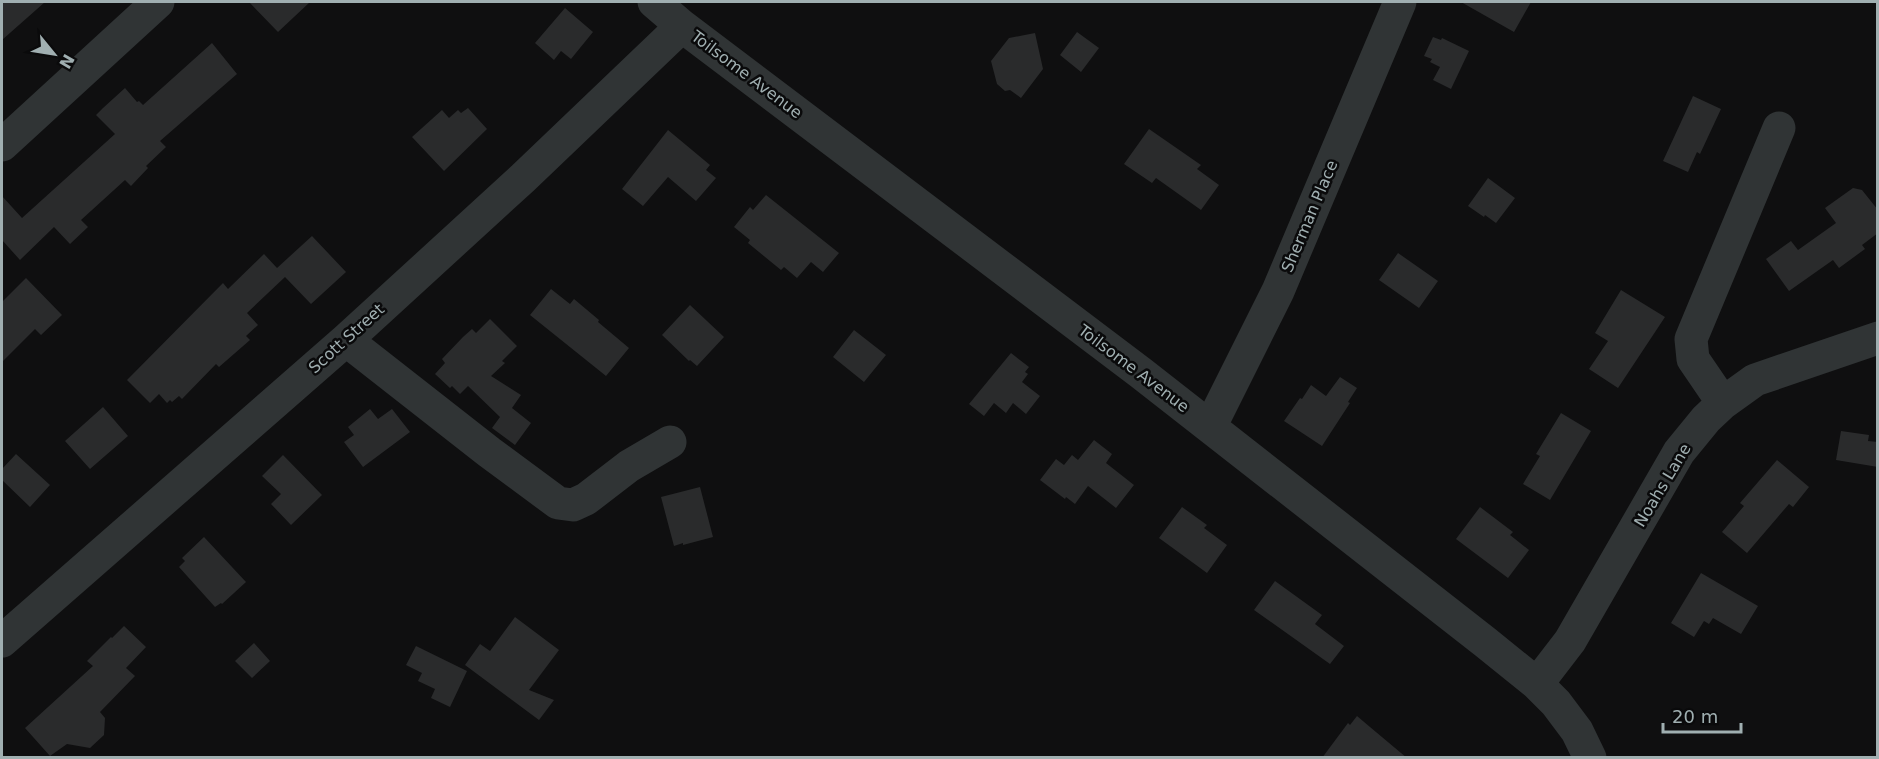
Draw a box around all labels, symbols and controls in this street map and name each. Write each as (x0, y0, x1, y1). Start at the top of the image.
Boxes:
north arrow (24, 24, 84, 84)
street label: Toilsome Avenue (687, 26, 806, 122)
text: N (55, 51, 78, 72)
street label: Sherman Place (1277, 157, 1342, 275)
street label: Scott Street (305, 300, 388, 377)
street label: Toilsome Avenue (1074, 320, 1193, 416)
street label: Noahs Lane (1630, 440, 1695, 530)
scale bar (1663, 696, 1741, 734)
text: 20 m (1672, 706, 1718, 727)

